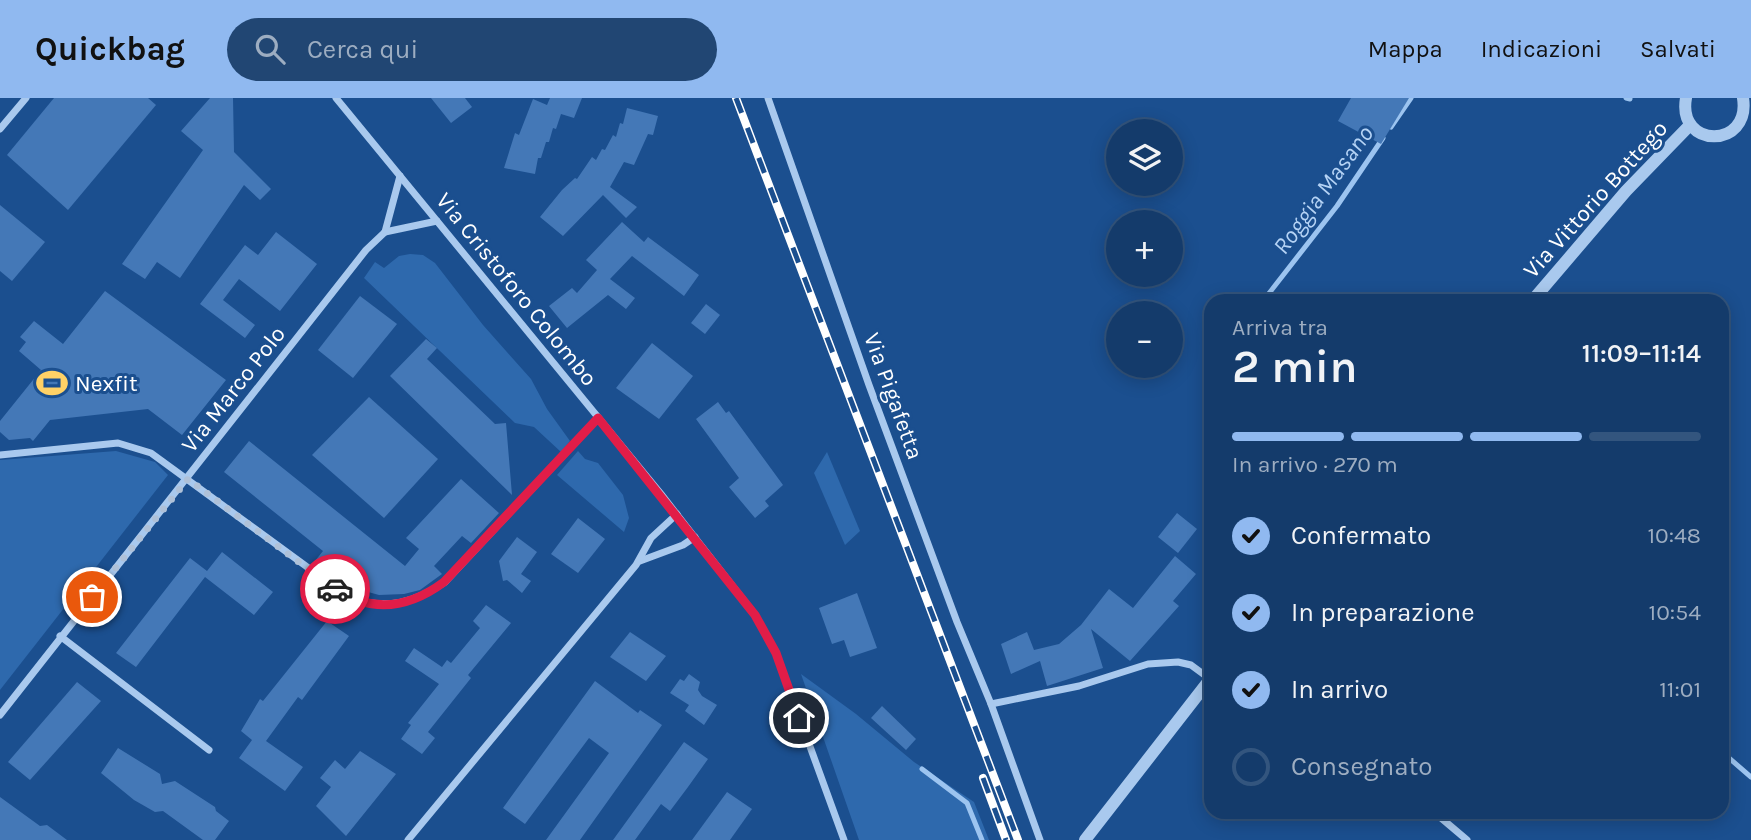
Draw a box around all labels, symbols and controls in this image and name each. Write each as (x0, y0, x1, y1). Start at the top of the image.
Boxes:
search box (227, 18, 717, 81)
text: Quickbag (35, 30, 185, 68)
icon: search (251, 30, 289, 68)
text: Cerca qui (307, 34, 418, 65)
text: Mappa (1368, 35, 1443, 63)
text: Indicazioni (1481, 35, 1602, 63)
text: Salvati (1640, 35, 1716, 63)
street label: Via Vittorio Bottego (1518, 115, 1673, 284)
map controls (1106, 119, 1183, 378)
button: layers (1106, 119, 1183, 196)
water label: Roggia Masano (1267, 120, 1379, 260)
street label: Via Cristoforo Colombo (430, 187, 603, 391)
button: + (1106, 210, 1183, 287)
button: − (1106, 301, 1183, 378)
text: Arriva tra (1232, 314, 1328, 341)
street label: Via Marco Polo (176, 321, 291, 458)
street label: Via Pigafetta (858, 329, 929, 463)
text: 11:09–11:14 (1582, 338, 1701, 369)
text: 2 min (1232, 340, 1358, 394)
sports icon: Nexfit (35, 366, 69, 400)
place label: Nexfit (75, 370, 138, 397)
text: In arrivo · 270 m (1232, 451, 1398, 478)
icon: check (1232, 517, 1270, 555)
text: Confermato (1291, 520, 1431, 551)
text: 10:48 (1647, 522, 1701, 549)
courier (300, 554, 370, 624)
pin (62, 567, 122, 627)
icon: car (316, 570, 354, 608)
icon: bag (73, 578, 111, 616)
icon: check (1232, 594, 1270, 632)
text: In preparazione (1291, 597, 1475, 628)
text: 10:54 (1649, 599, 1701, 626)
icon: check (1232, 671, 1270, 709)
text: In arrivo (1291, 674, 1388, 705)
text: 11:01 (1659, 676, 1701, 703)
pin (769, 688, 829, 748)
icon: home (780, 699, 818, 737)
text: Consegnato (1291, 751, 1433, 782)

